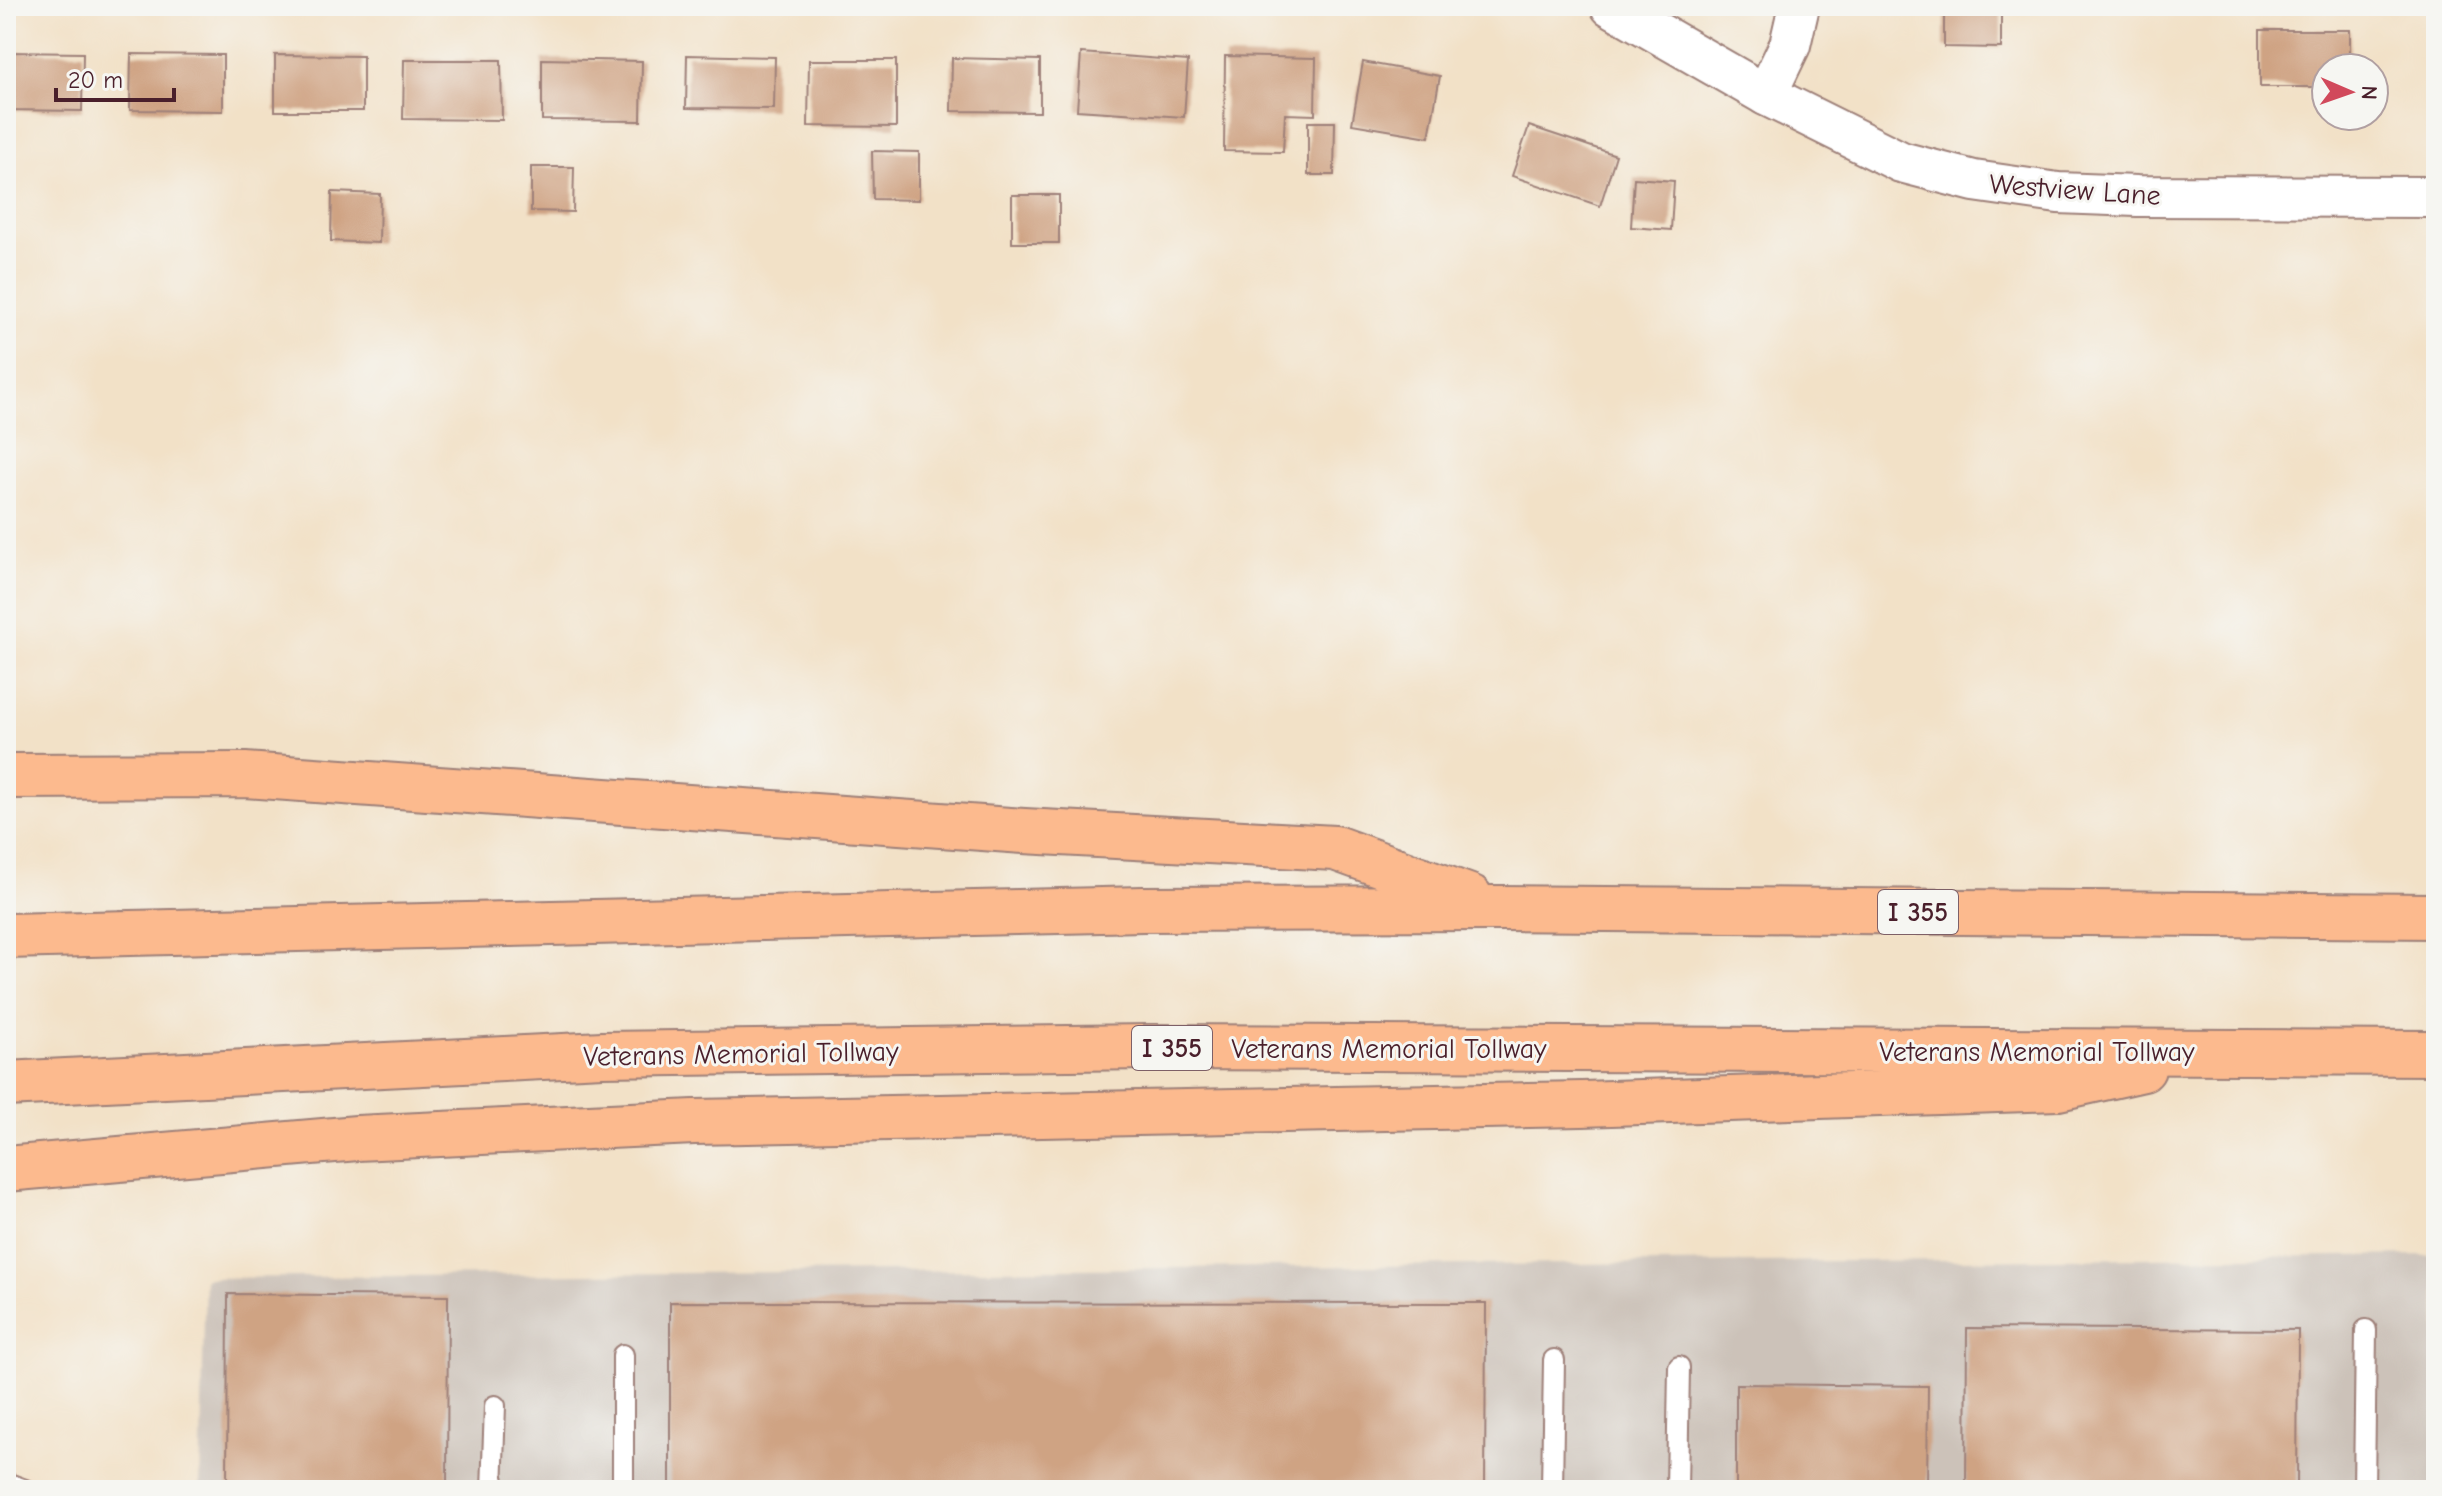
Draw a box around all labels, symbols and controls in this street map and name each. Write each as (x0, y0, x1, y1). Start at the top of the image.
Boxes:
scale bar (56, 52, 174, 102)
north arrow (2310, 52, 2390, 132)
text: 20 m (68, 66, 123, 94)
text: N (2356, 85, 2382, 100)
street label: Westview Lane (1988, 168, 2162, 212)
road number: I 355 (1878, 890, 1958, 934)
road number: I 355 (1132, 1026, 1212, 1070)
street label: Veterans Memorial Tollway (1231, 1033, 1547, 1065)
street label: Veterans Memorial Tollway (583, 1035, 899, 1073)
street label: Veterans Memorial Tollway (1879, 1036, 2195, 1068)

